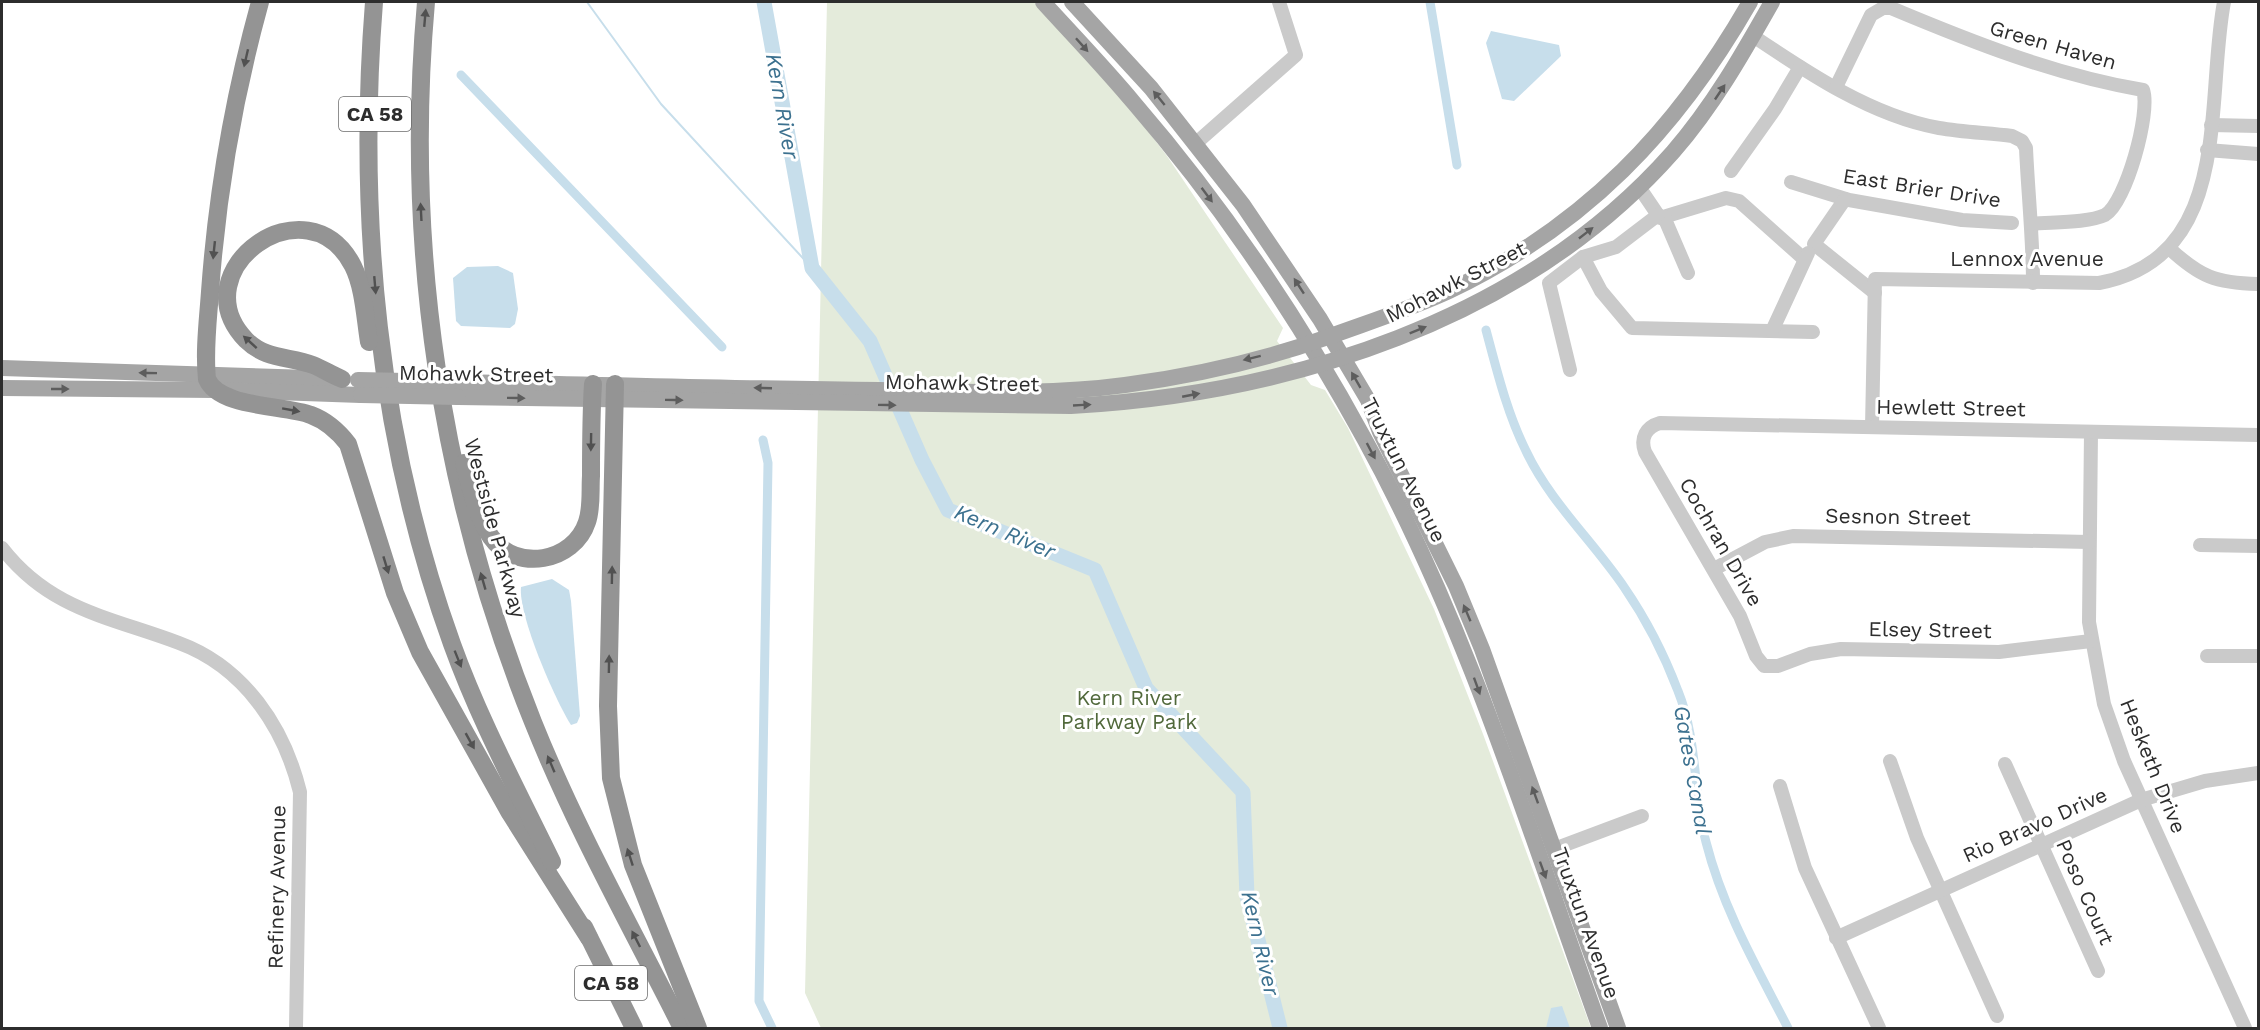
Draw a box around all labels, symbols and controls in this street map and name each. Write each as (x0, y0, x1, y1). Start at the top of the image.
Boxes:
one-way arrow (420, 8, 430, 27)
street label: Green Haven (1987, 14, 2119, 75)
one-way arrow (1075, 37, 1088, 52)
one-way arrow (240, 49, 250, 67)
water label: Kern River (761, 51, 804, 162)
one-way arrow (1714, 84, 1726, 100)
one-way arrow (1152, 90, 1165, 106)
road number: CA 58 (339, 97, 411, 131)
street label: East Brier Drive (1841, 163, 2003, 212)
one-way arrow (1201, 186, 1213, 202)
one-way arrow (416, 203, 425, 222)
one-way arrow (1579, 227, 1594, 239)
street label: Mohawk Street (1381, 235, 1530, 328)
one-way arrow (209, 241, 219, 260)
street label: Lennox Avenue (1950, 246, 2104, 271)
one-way arrow (370, 276, 379, 295)
one-way arrow (1293, 278, 1304, 295)
one-way arrow (1409, 324, 1427, 334)
one-way arrow (243, 336, 258, 349)
one-way arrow (1243, 353, 1261, 363)
street label: Mohawk Street (399, 360, 554, 387)
one-way arrow (138, 368, 157, 378)
street label: Mohawk Street (885, 369, 1040, 396)
one-way arrow (1351, 372, 1362, 388)
one-way arrow (50, 384, 69, 394)
one-way arrow (754, 384, 773, 393)
one-way arrow (1182, 390, 1201, 399)
one-way arrow (507, 393, 526, 403)
street label: Truxtun Avenue (1357, 393, 1452, 546)
street label: Hewlett Street (1876, 394, 2026, 421)
one-way arrow (664, 395, 683, 405)
one-way arrow (877, 400, 896, 410)
one-way arrow (1072, 401, 1091, 410)
one-way arrow (282, 406, 301, 415)
one-way arrow (586, 433, 596, 452)
street label: Westside Parkway (459, 435, 532, 621)
one-way arrow (1366, 443, 1376, 460)
street label: Cochran Drive (1675, 473, 1768, 610)
water label: Kern River (951, 499, 1060, 564)
street label: Sesnon Street (1825, 503, 1971, 530)
one-way arrow (382, 556, 391, 574)
one-way arrow (607, 565, 616, 584)
one-way arrow (478, 572, 487, 590)
one-way arrow (1462, 603, 1472, 621)
street label: Elsey Street (1868, 616, 1992, 643)
one-way arrow (454, 650, 463, 668)
one-way arrow (605, 655, 614, 674)
one-way arrow (1473, 677, 1483, 695)
park label: Kern River Parkway Park (1061, 685, 1197, 734)
street label: Hesketh Drive (2115, 695, 2192, 837)
water label: Gates Canal (1669, 704, 1716, 837)
one-way arrow (465, 733, 475, 750)
one-way arrow (546, 755, 555, 772)
street label: Rio Bravo Drive (1959, 781, 2111, 868)
one-way arrow (1530, 786, 1540, 804)
street label: Refinery Avenue (263, 805, 290, 969)
street label: Poso Court (2051, 835, 2120, 949)
street label: Truxtun Avenue (1547, 844, 1625, 1002)
one-way arrow (625, 848, 635, 866)
one-way arrow (1539, 861, 1549, 879)
water label: Kern River (1236, 888, 1285, 999)
one-way arrow (632, 930, 641, 947)
road number: CA 58 (575, 966, 647, 1000)

